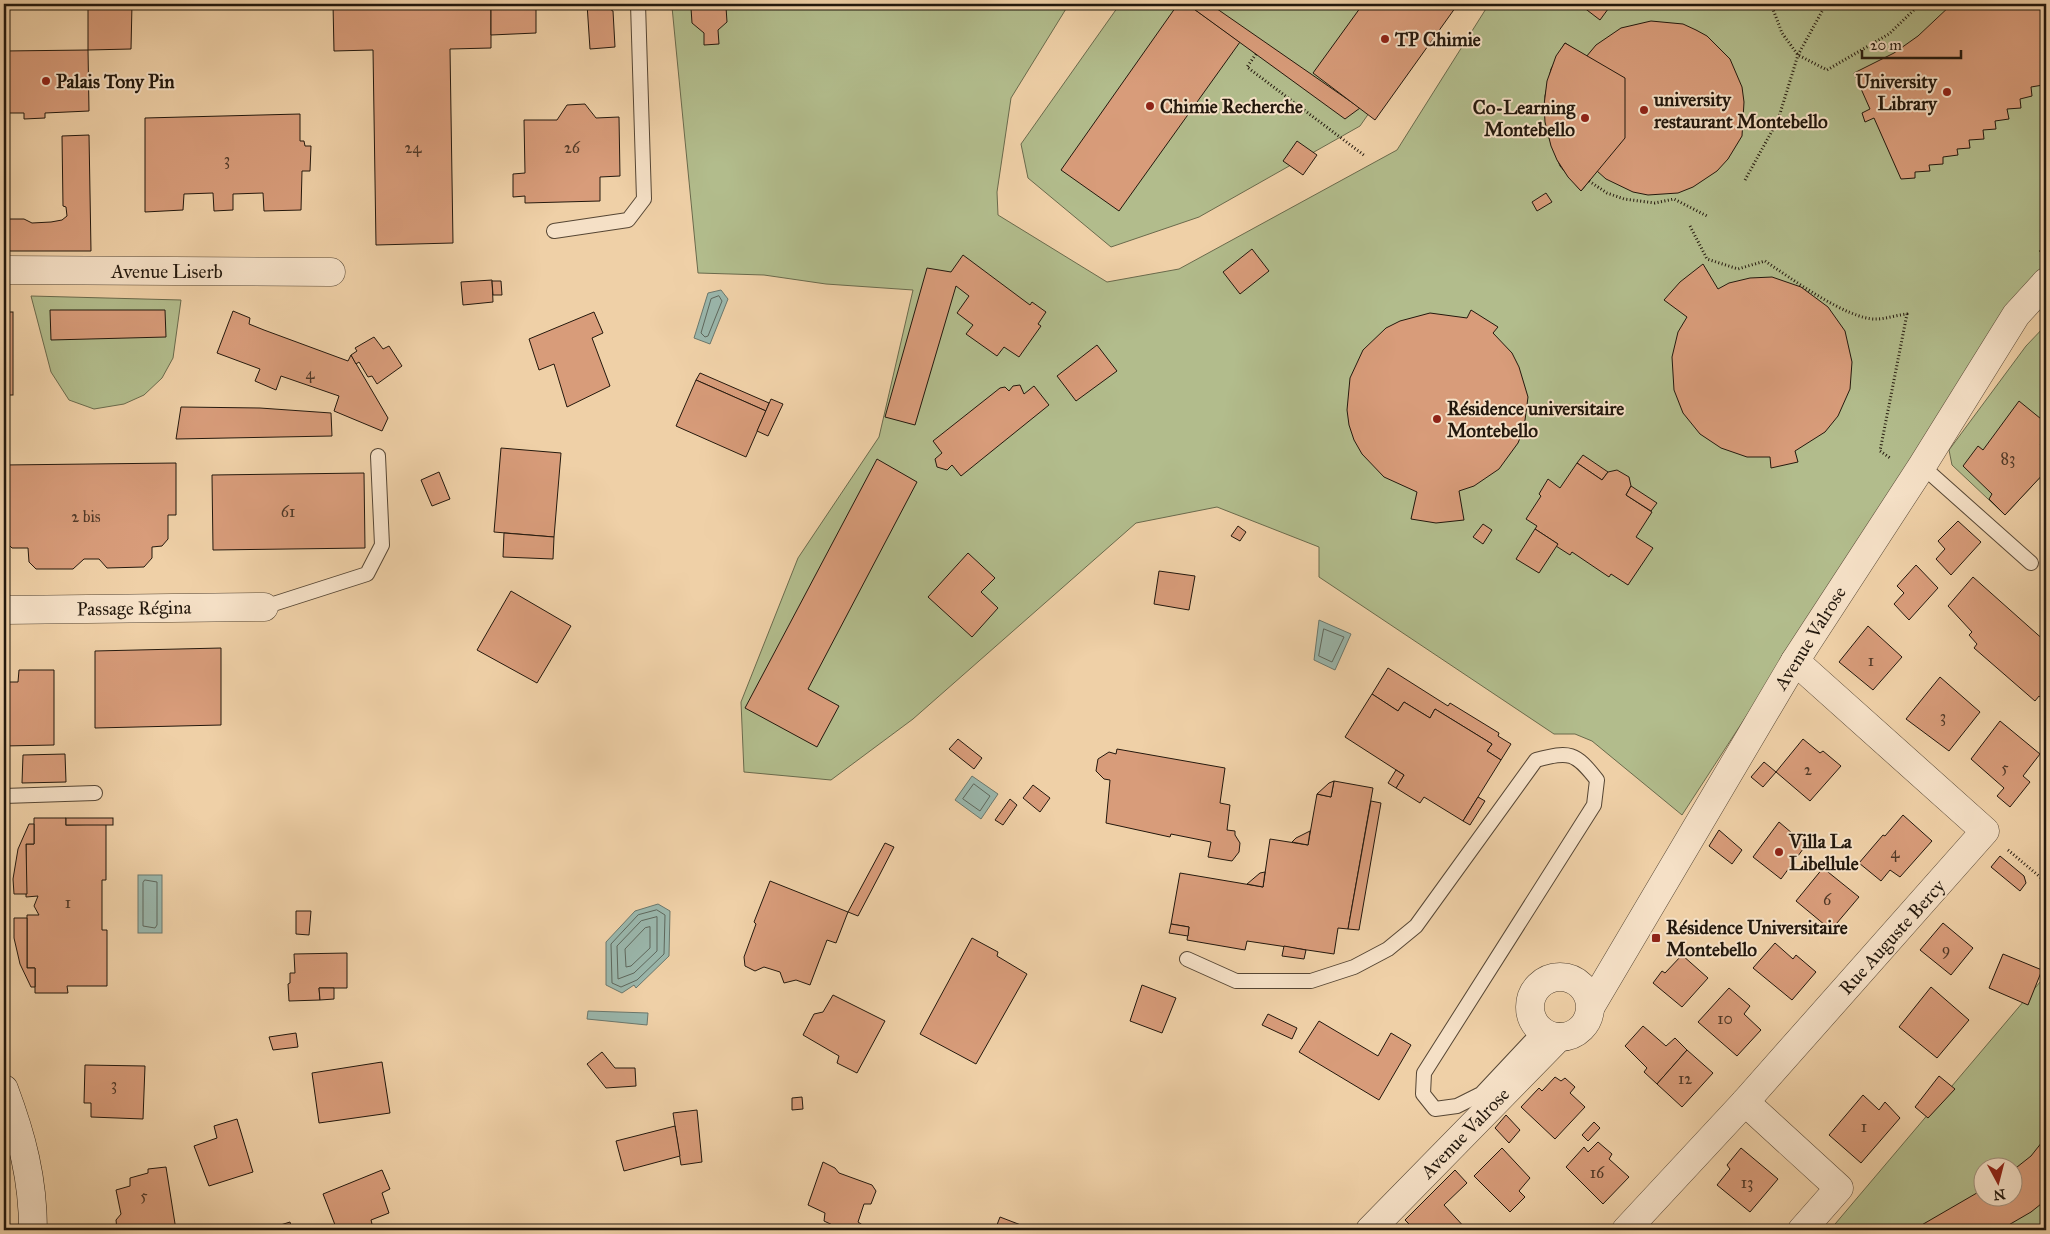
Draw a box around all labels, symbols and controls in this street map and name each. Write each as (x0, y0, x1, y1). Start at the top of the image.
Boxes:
place label: TP Chimie (1394, 28, 1481, 51)
scale bar (1862, 28, 1961, 60)
marker: TP Chimie (1379, 33, 1391, 45)
text: 20 m (1870, 36, 1902, 54)
place label: Palais Tony Pin (56, 70, 175, 94)
place label: University Library (1856, 70, 1938, 116)
marker: Palais Tony Pin (40, 75, 52, 87)
marker: University Library (1941, 86, 1953, 98)
place label: university restaurant Montebello (1653, 88, 1828, 133)
place label: Chimie Recherche (1160, 95, 1303, 118)
place label: Co-Learning Montebello (1473, 96, 1576, 141)
marker: Chimie Recherche (1144, 100, 1156, 112)
marker: university restaurant Montebello (1638, 104, 1650, 116)
marker: Co-Learning Montebello (1579, 112, 1591, 124)
house number: 24 (405, 138, 422, 157)
house number: 26 (564, 138, 581, 157)
house number: 3 (224, 150, 230, 169)
street label: Avenue Liserb (110, 260, 223, 283)
house number: 4 (306, 364, 316, 383)
place label: Résidence universitaire Montebello (1447, 397, 1624, 442)
marker: Résidence universitaire Montebello (1431, 413, 1443, 425)
house number: 83 (2001, 449, 2015, 468)
house number: 61 (281, 502, 295, 521)
house number: 2 bis (71, 507, 101, 526)
street label: Avenue Valrose (1769, 582, 1851, 695)
street label: Passage Régina (76, 595, 193, 622)
house number: 1 (1868, 651, 1874, 670)
house number: 3 (1940, 707, 1946, 726)
house number: 5 (2001, 758, 2009, 777)
house number: 2 (1804, 760, 1812, 779)
place label: Villa La Libellule (1788, 830, 1859, 875)
house number: 4 (1891, 843, 1901, 862)
marker: Villa La Libellule (1773, 846, 1785, 858)
street label: Rue Auguste Bercy (1834, 874, 1951, 1000)
house number: 6 (1823, 890, 1832, 909)
house number: 1 (65, 893, 71, 912)
place label: Résidence Universitaire Montebello (1666, 916, 1848, 961)
marker: Résidence Universitaire Montebello (1650, 932, 1662, 944)
house number: 9 (1942, 940, 1950, 959)
house number: 10 (1717, 1009, 1733, 1028)
house number: 12 (1678, 1069, 1692, 1088)
house number: 3 (111, 1075, 117, 1094)
street label: Avenue Valrose (1415, 1083, 1514, 1184)
house number: 1 (1861, 1117, 1867, 1136)
north arrow (1972, 1156, 2022, 1206)
house number: 16 (1590, 1163, 1605, 1182)
house number: 13 (1741, 1173, 1753, 1192)
text: N (1992, 1185, 2006, 1204)
house number: 5 (140, 1186, 148, 1205)

